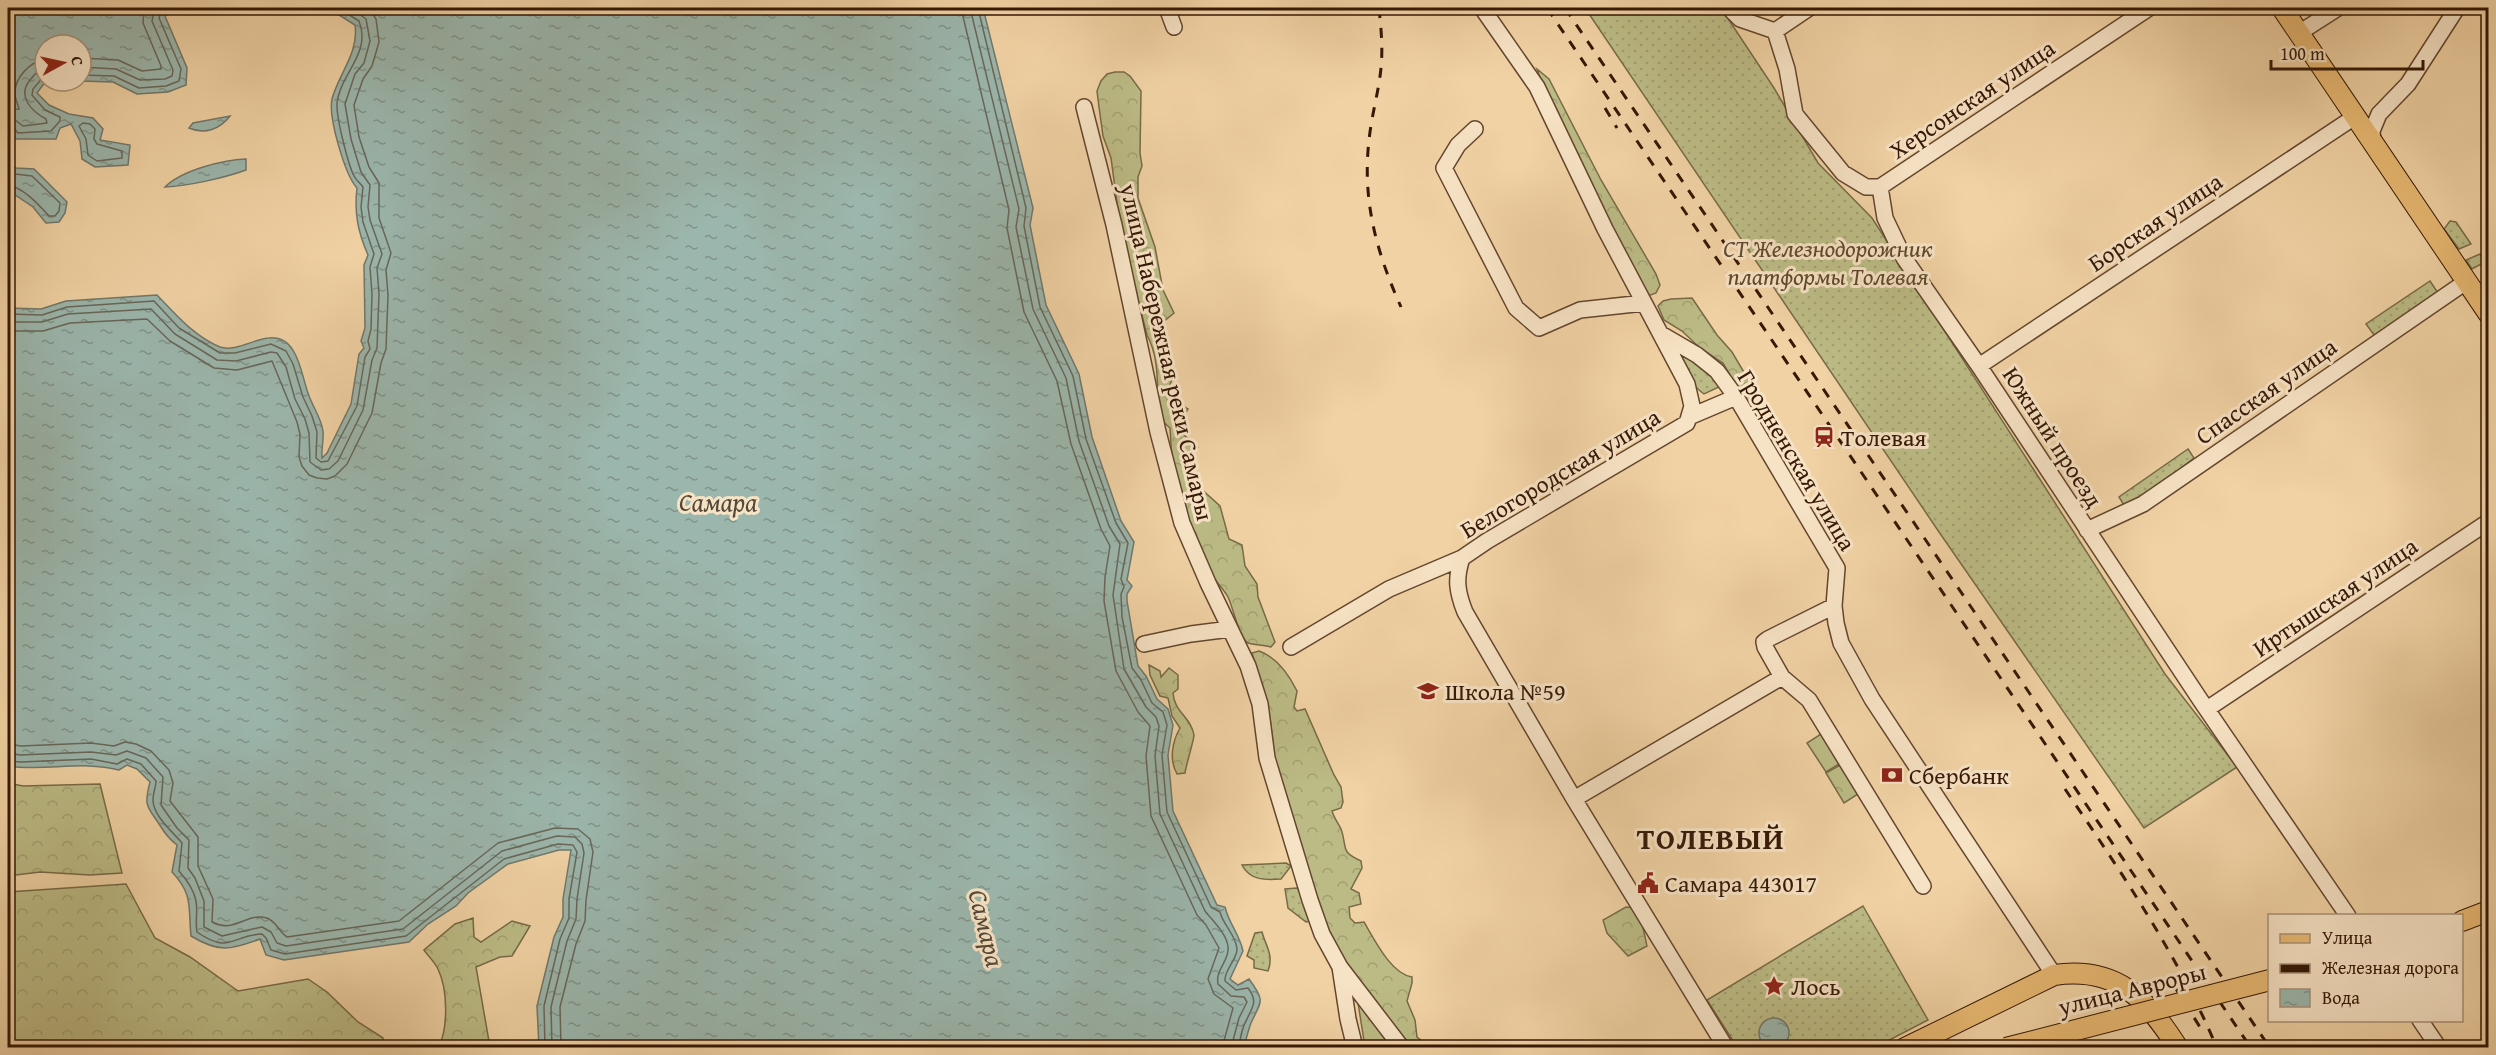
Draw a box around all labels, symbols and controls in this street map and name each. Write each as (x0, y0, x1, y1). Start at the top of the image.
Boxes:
street label: Херсонская улица (1882, 30, 2062, 167)
north arrow (33, 33, 93, 93)
scale bar (2271, 33, 2422, 71)
text: 100 m (2280, 40, 2325, 67)
text: С (65, 55, 90, 67)
street label: Борская улица (2081, 164, 2230, 280)
street label: улица Набережная реки Самары (1111, 179, 1223, 524)
park label: СТ Железнодорожник платформы Толевая (1723, 231, 1933, 294)
street label: Спасская улица (2188, 329, 2344, 453)
street label: Южный проезд (1994, 360, 2112, 514)
street label: Гродненская улица (1729, 363, 1865, 558)
street label: Белогородская улица (1453, 399, 1667, 547)
place label: Толевая (1841, 420, 1926, 455)
station icon: Толевая (1812, 425, 1836, 449)
water label: Самара (679, 482, 757, 521)
street label: Иртышская улица (2245, 528, 2425, 665)
place label: Школа №59 (1445, 674, 1566, 709)
school or university icon: Школа №59 (1416, 679, 1440, 703)
place label: Сбербанк (1909, 758, 2009, 793)
bank icon: Сбербанк (1880, 763, 1904, 787)
district label: ТОЛЕВЫЙ (1637, 816, 1785, 860)
place label: Самара 443017 (1665, 866, 1817, 901)
public building icon: Самара 443017 (1636, 871, 1660, 895)
water label: Самара (959, 885, 1015, 971)
legend (2268, 914, 2463, 1022)
text: Улица (2322, 924, 2373, 951)
street label: улица Авроры (2053, 954, 2210, 1025)
text: Железная дорога (2321, 954, 2459, 981)
place label: Лось (1791, 969, 1840, 1004)
place icon: Лось (1762, 974, 1786, 998)
text: Вода (2322, 984, 2360, 1011)

